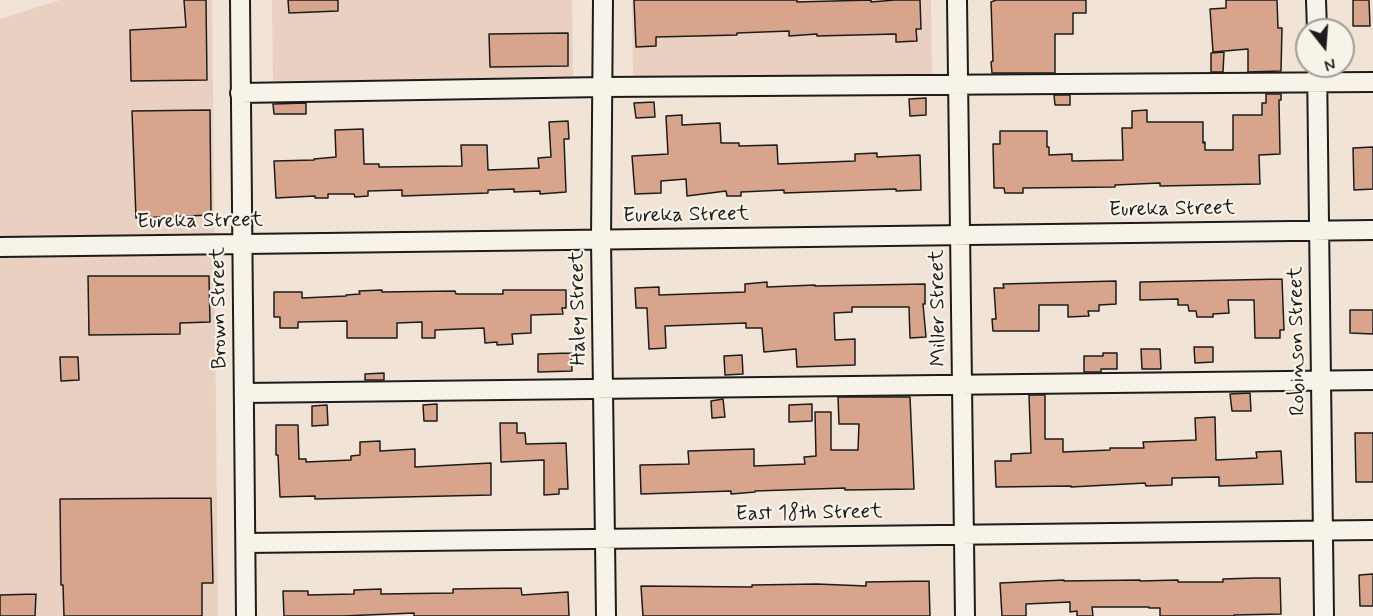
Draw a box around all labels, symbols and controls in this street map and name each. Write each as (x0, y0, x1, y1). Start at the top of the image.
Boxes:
north arrow (1295, 18, 1355, 78)
text: N (1322, 52, 1338, 75)
street label: Eureka Street (1109, 196, 1235, 224)
street label: Eureka Street (623, 202, 749, 230)
street label: Eureka Street (137, 208, 263, 236)
street label: Brown Street (206, 247, 234, 369)
street label: Miller Street (925, 249, 953, 367)
street label: Haley Street (565, 250, 593, 366)
street label: Robinson Street (1284, 266, 1312, 416)
street label: East 18th Street (735, 500, 883, 528)

